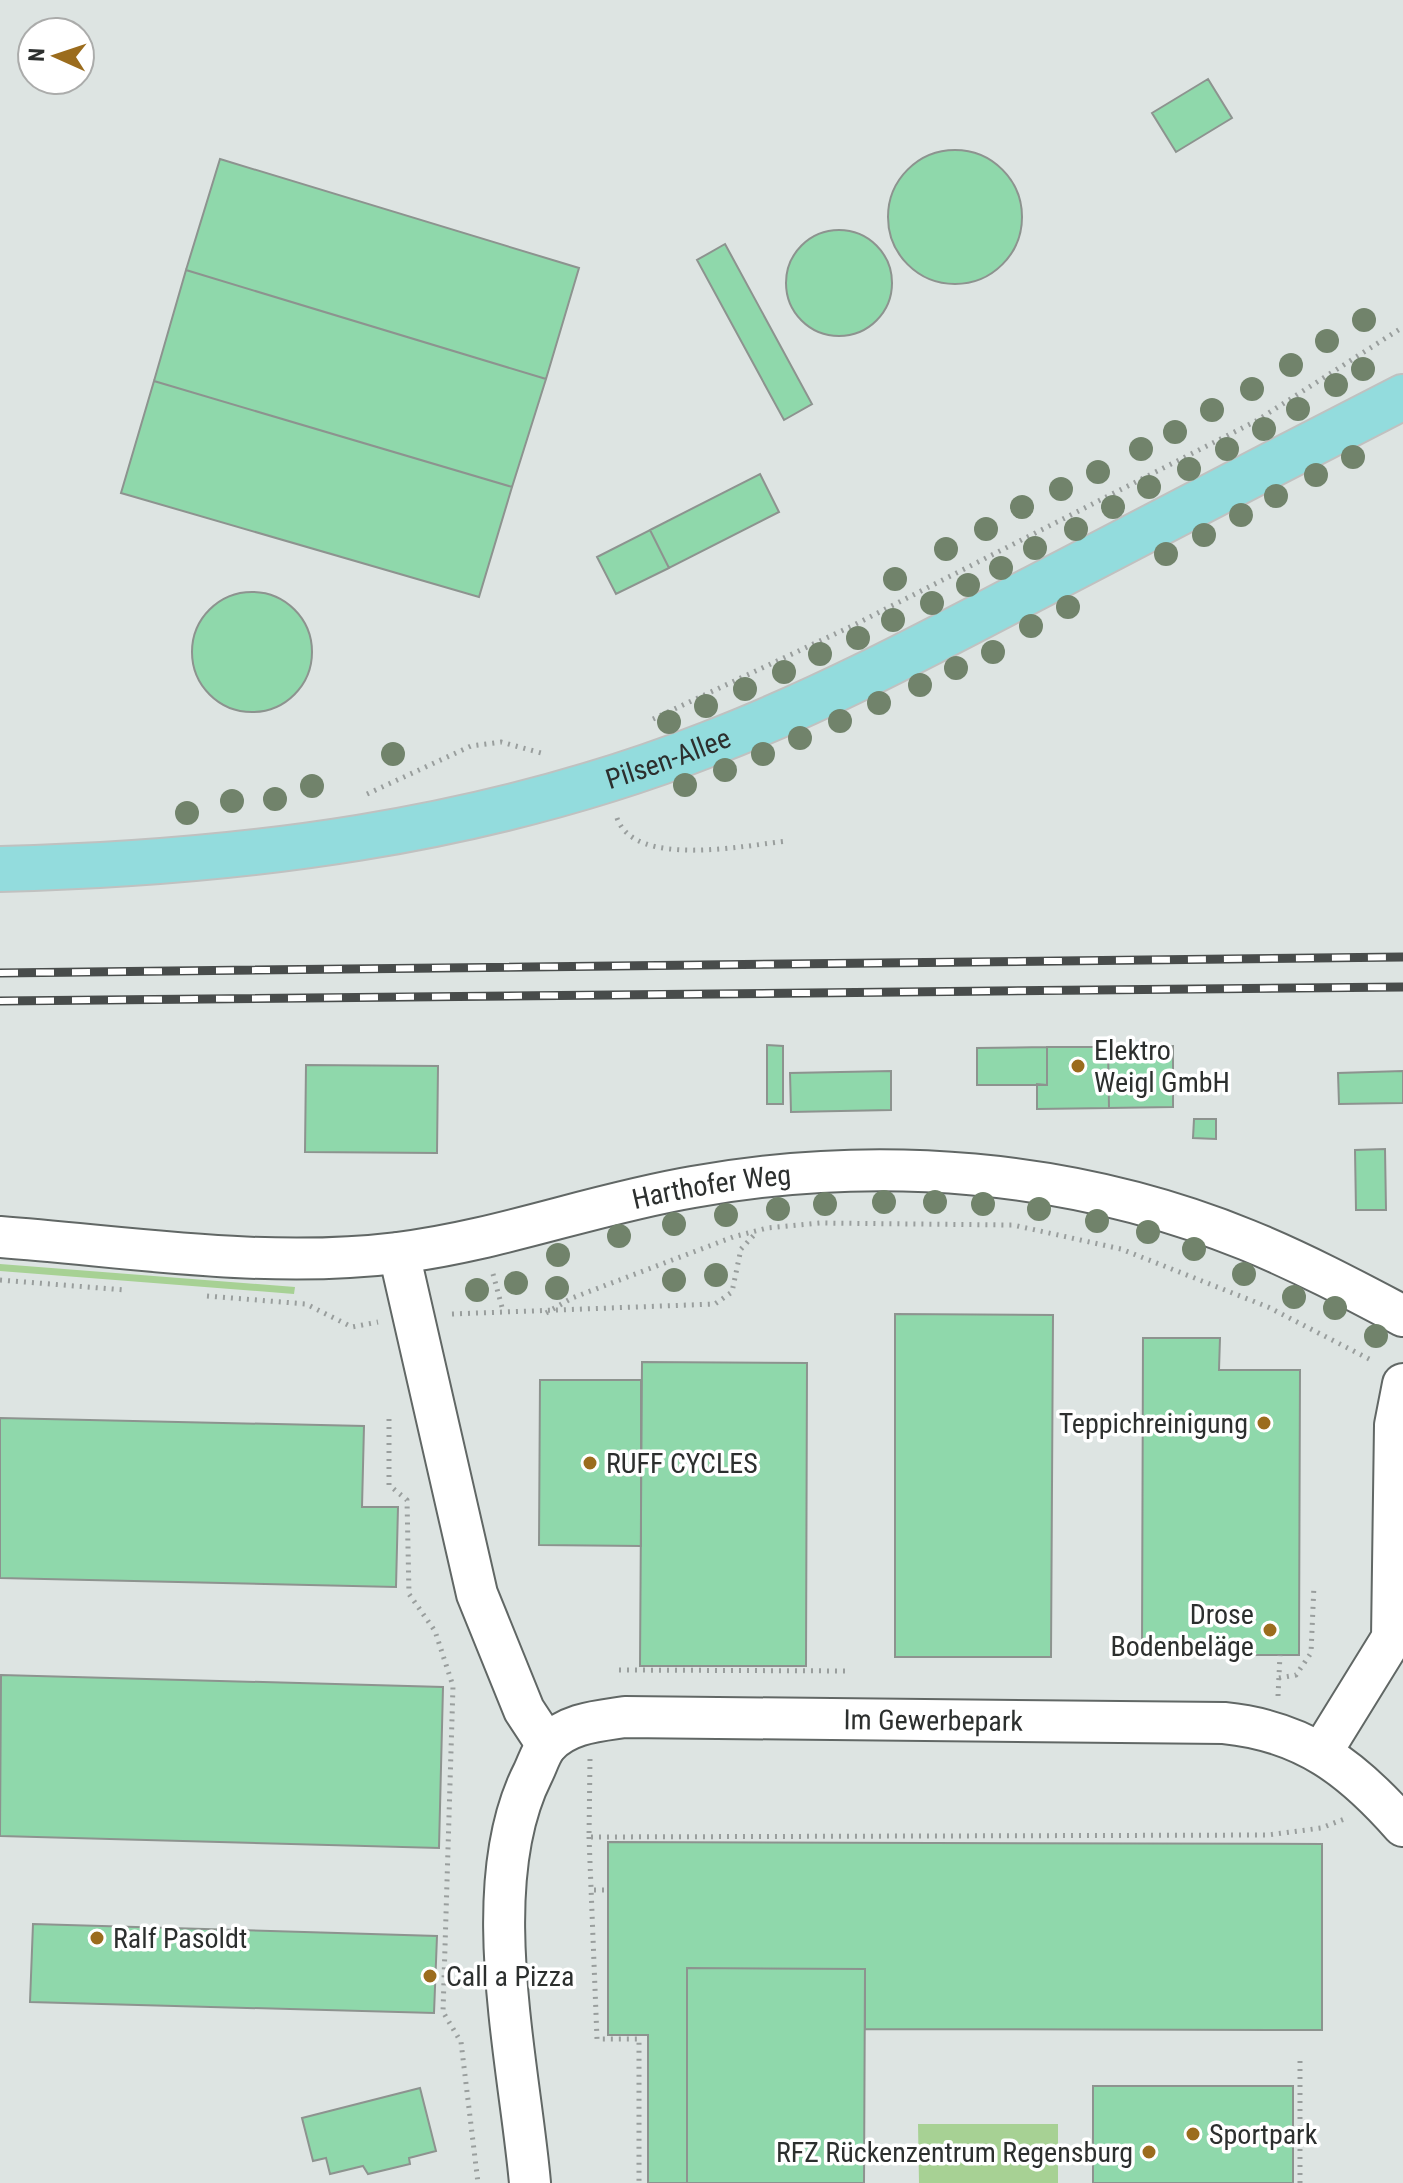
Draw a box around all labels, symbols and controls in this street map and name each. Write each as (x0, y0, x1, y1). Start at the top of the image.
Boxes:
north arrow (16, 16, 96, 96)
text: N (24, 48, 49, 62)
street label: Pilsen-Allee (602, 721, 735, 796)
place label: Elektro Weigl GmbH (1094, 1034, 1230, 1099)
marker: Elektro Weigl GmbH (1069, 1057, 1087, 1075)
street label: Harthofer Weg (629, 1158, 792, 1216)
place label: Teppichreinigung (1059, 1407, 1248, 1440)
marker: Teppichreinigung (1255, 1414, 1273, 1432)
place label: RUFF CYCLES (606, 1447, 758, 1480)
marker: RUFF CYCLES (581, 1454, 599, 1472)
place label: Drose Bodenbeläge (1110, 1598, 1254, 1663)
marker: Drose Bodenbeläge (1261, 1621, 1279, 1639)
street label: Im Gewerbepark (843, 1703, 1024, 1738)
place label: Ralf Pasoldt (113, 1922, 247, 1955)
marker: Ralf Pasoldt (88, 1929, 106, 1947)
place label: Call a Pizza (446, 1960, 574, 1993)
marker: Call a Pizza (421, 1967, 439, 1985)
place label: Sportpark (1209, 2118, 1318, 2151)
marker: Sportpark (1184, 2125, 1202, 2143)
place label: RFZ Rückenzentrum Regensburg (776, 2136, 1133, 2169)
marker: RFZ Rückenzentrum Regensburg (1140, 2143, 1158, 2161)

